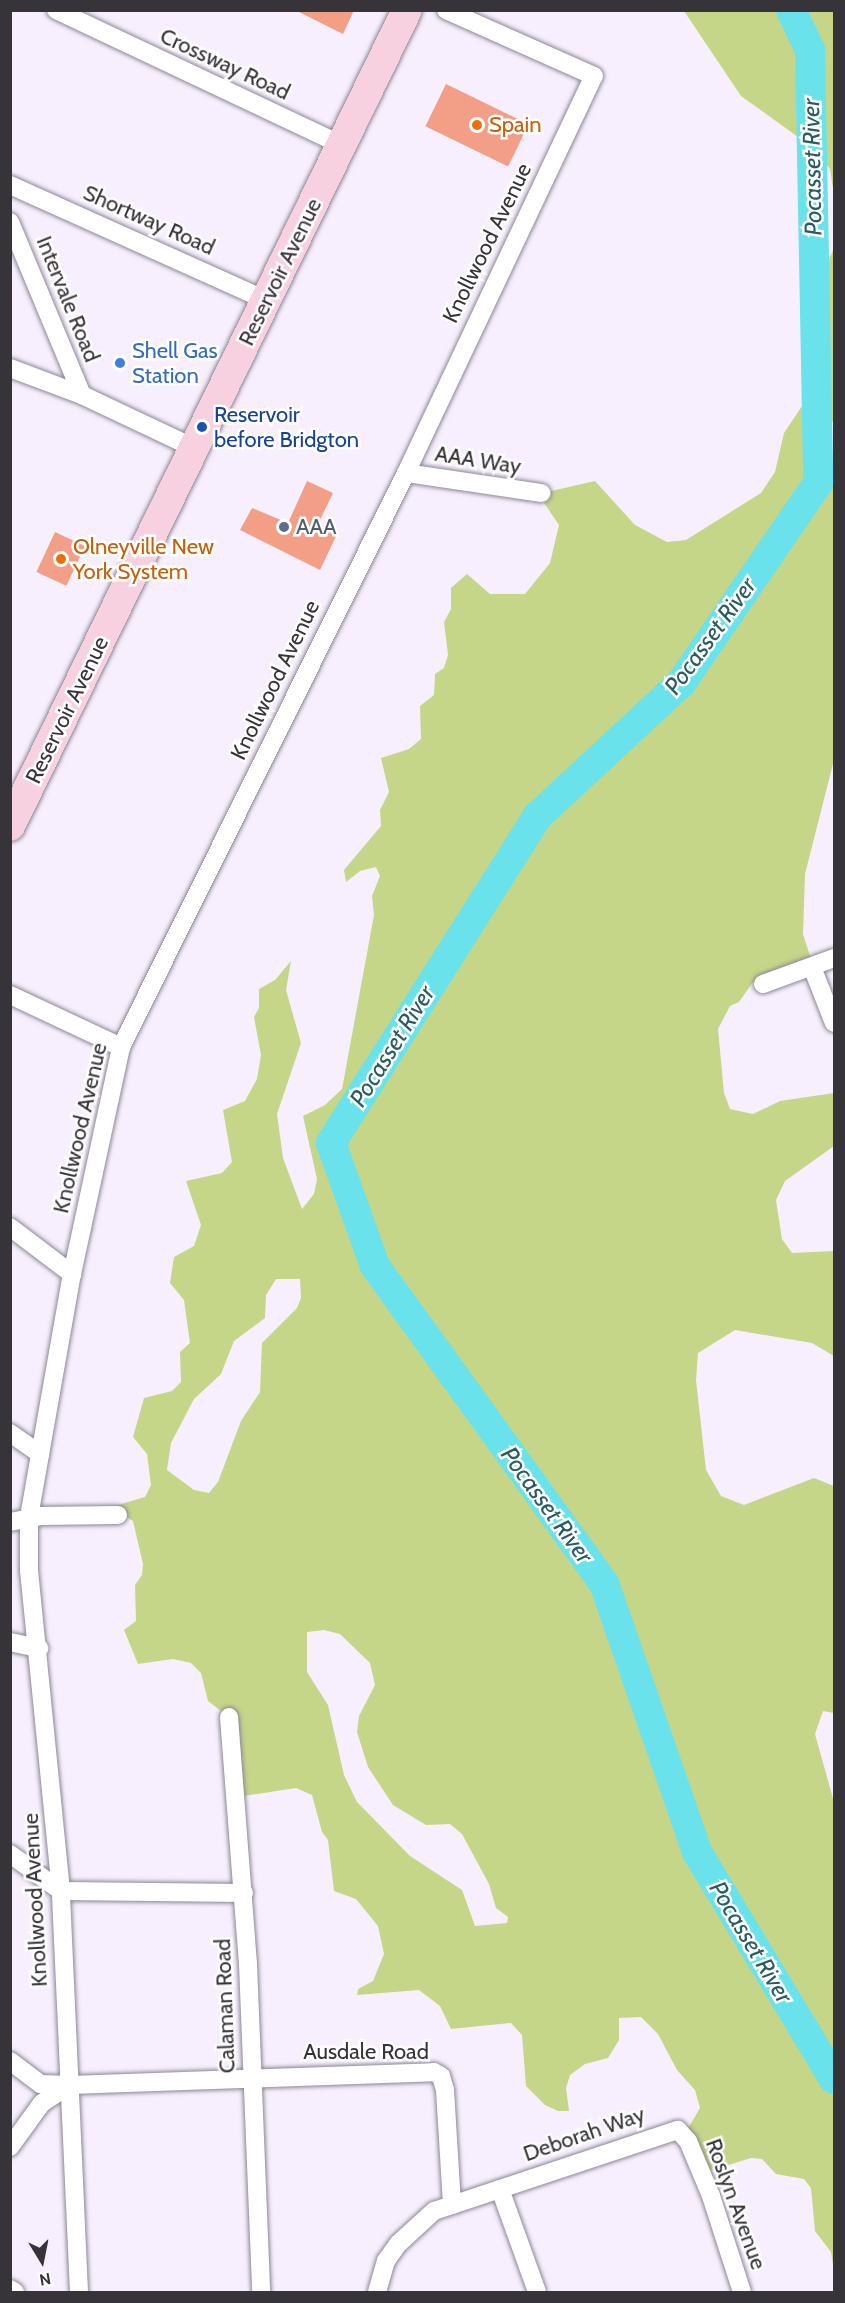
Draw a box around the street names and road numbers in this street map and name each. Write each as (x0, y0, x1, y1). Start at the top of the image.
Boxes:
street label: Crossway Road (156, 22, 294, 106)
street label: Knollwood Avenue (437, 159, 537, 327)
street label: Shortway Road (79, 179, 219, 261)
street label: Reservoir Avenue (233, 194, 327, 350)
street label: Intervale Road (31, 232, 105, 366)
street label: AAA Way (433, 440, 523, 480)
street label: Knollwood Avenue (225, 596, 325, 764)
street label: Reservoir Avenue (20, 632, 114, 788)
street label: Knollwood Avenue (48, 1040, 112, 1216)
street label: Knollwood Avenue (17, 1812, 53, 1988)
street label: Calaman Road (209, 1938, 241, 2074)
street label: Ausdale Road (303, 2039, 429, 2065)
street label: Deborah Way (520, 2101, 648, 2167)
street label: Roslyn Avenue (700, 2135, 772, 2273)

